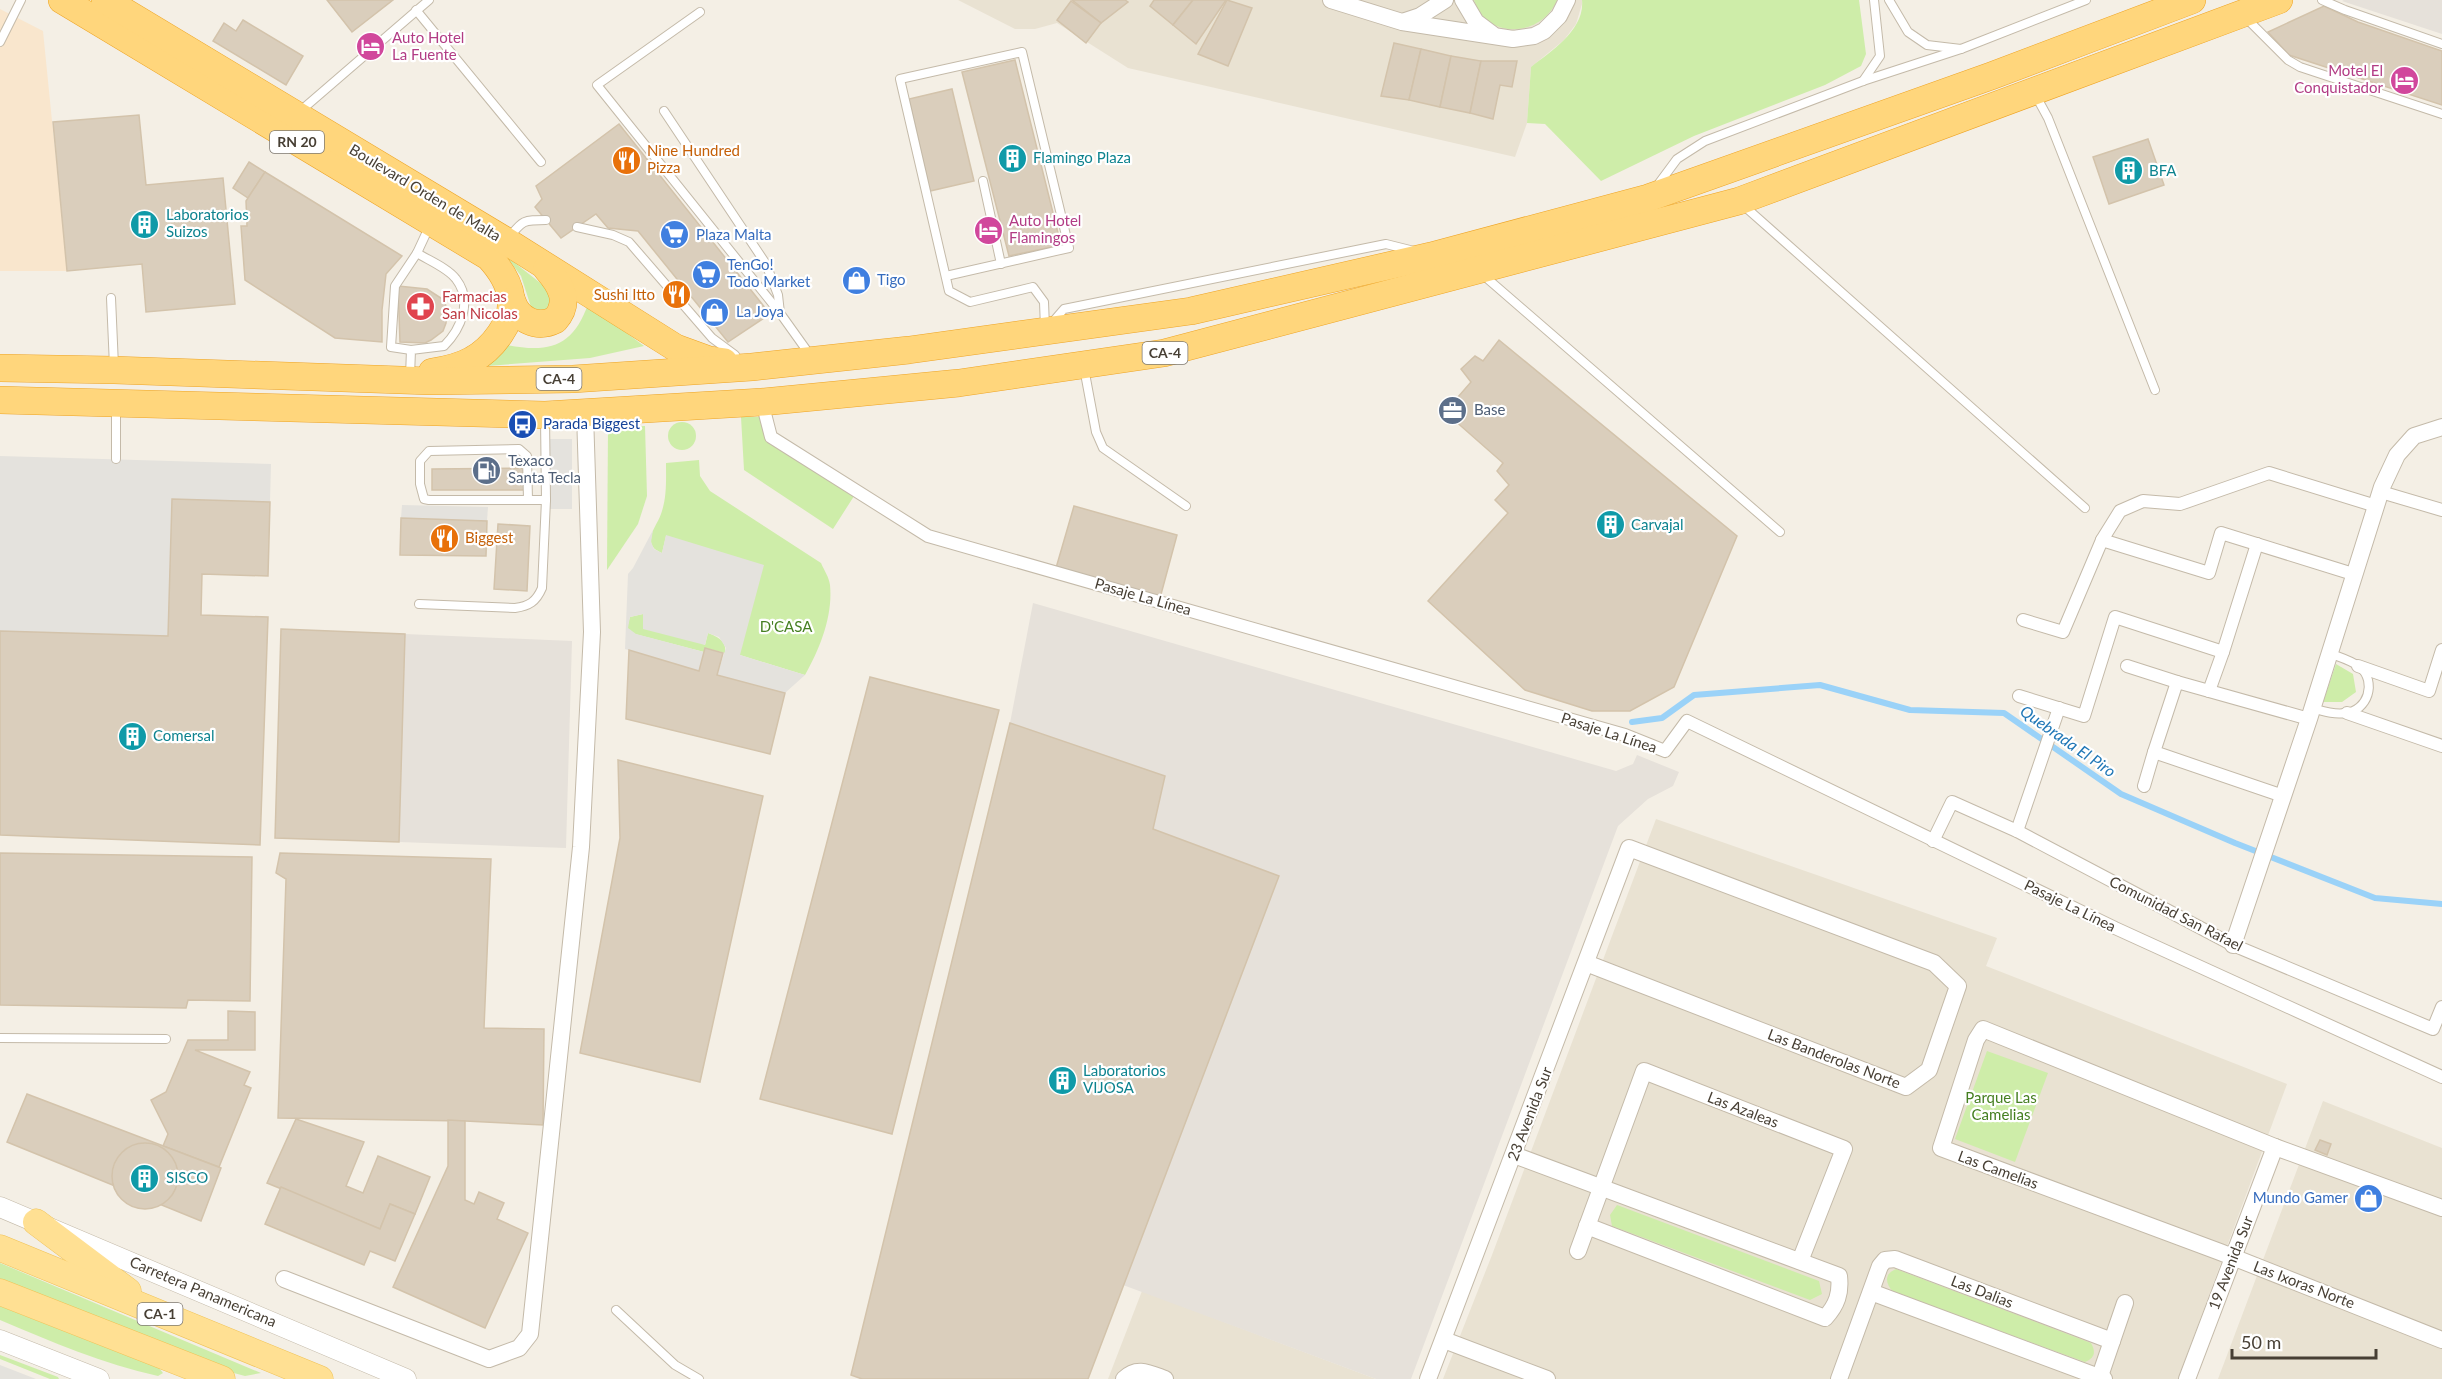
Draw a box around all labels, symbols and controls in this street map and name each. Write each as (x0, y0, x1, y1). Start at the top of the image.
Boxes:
place label: Auto Hotel La Fuente (392, 28, 464, 63)
hotel icon: Auto Hotel La Fuente (355, 31, 387, 63)
place label: Motel El Conquistador (2294, 61, 2384, 96)
hotel icon: Motel El Conquistador (2388, 64, 2420, 96)
road number: RN 20 (270, 131, 324, 153)
street label: Boulevard Orden de Malta (347, 140, 504, 245)
place label: Nine Hundred Pizza (647, 141, 740, 176)
building icon: Flamingo Plaza (996, 142, 1028, 174)
restaurant icon: Nine Hundred Pizza (610, 144, 642, 176)
place label: Flamingo Plaza (1033, 148, 1131, 166)
building icon: BFA (2112, 155, 2144, 187)
place label: BFA (2149, 161, 2177, 179)
place label: Laboratorios Suizos (166, 205, 249, 240)
building icon: Laboratorios Suizos (129, 208, 161, 240)
place label: Auto Hotel Flamingos (1009, 211, 1081, 246)
hotel icon: Auto Hotel Flamingos (972, 214, 1004, 246)
supermarket icon: Plaza Malta (659, 219, 691, 251)
place label: Plaza Malta (696, 225, 772, 243)
place label: TenGo! Todo Market (727, 255, 811, 290)
supermarket icon: TenGo! Todo Market (690, 258, 722, 290)
shop icon: Tigo (840, 264, 872, 296)
place label: Tigo (877, 270, 906, 288)
restaurant icon: Sushi Itto (660, 279, 692, 311)
place label: Sushi Itto (594, 285, 655, 303)
place label: Farmacias San Nicolas (442, 287, 518, 322)
pharmacy icon: Farmacias San Nicolas (405, 290, 437, 322)
shop icon: La Joya (699, 296, 731, 328)
place label: La Joya (736, 302, 784, 320)
road number: CA-4 (1142, 342, 1188, 364)
road number: CA-4 (536, 368, 582, 390)
office icon: Base (1437, 394, 1469, 426)
place label: Base (1474, 400, 1506, 418)
bus stop icon: Parada Biggest (506, 408, 538, 440)
place label: Parada Biggest (543, 414, 641, 432)
place label: Texaco Santa Tecla (508, 451, 581, 486)
fuel station icon: Texaco Santa Tecla (471, 454, 503, 486)
building icon: Carvajal (1594, 509, 1626, 541)
place label: Carvajal (1631, 515, 1684, 533)
restaurant icon: Biggest (428, 522, 460, 554)
place label: Biggest (465, 528, 514, 546)
street label: Pasaje La Línea (1093, 574, 1194, 618)
park label: D'CASA (760, 617, 813, 635)
water label: Quebrada El Piro (2017, 701, 2120, 781)
street label: Pasaje La Línea (1559, 708, 1659, 756)
building icon: Comersal (116, 720, 148, 752)
place label: Comersal (153, 726, 215, 744)
street label: Comunidad San Rafael (2107, 872, 2246, 955)
street label: Pasaje La Línea (2022, 875, 2119, 935)
street label: Las Banderolas Norte (1765, 1024, 1903, 1092)
place label: Laboratorios VIJOSA (1083, 1061, 1166, 1096)
building icon: Laboratorios VIJOSA (1046, 1064, 1078, 1096)
street label: 23 Avenida Sur (1503, 1064, 1555, 1163)
street label: Las Azaleas (1705, 1087, 1781, 1131)
park label: Parque Las Camelias (1965, 1088, 2037, 1123)
street label: Las Camelias (1956, 1146, 2041, 1192)
building icon: SISCO (129, 1162, 161, 1194)
place label: SISCO (166, 1168, 208, 1186)
shop icon: Mundo Gamer (2353, 1182, 2385, 1214)
place label: Mundo Gamer (2253, 1188, 2349, 1206)
street label: 19 Avenida Sur (2204, 1213, 2256, 1312)
street label: Carretera Panamericana (127, 1252, 279, 1330)
street label: Las Ixoras Norte (2251, 1257, 2358, 1312)
street label: Las Dalias (1949, 1271, 2016, 1311)
road number: CA-1 (138, 1303, 182, 1325)
scale bar (2232, 1322, 2376, 1360)
text: 50 m (2241, 1331, 2281, 1353)

